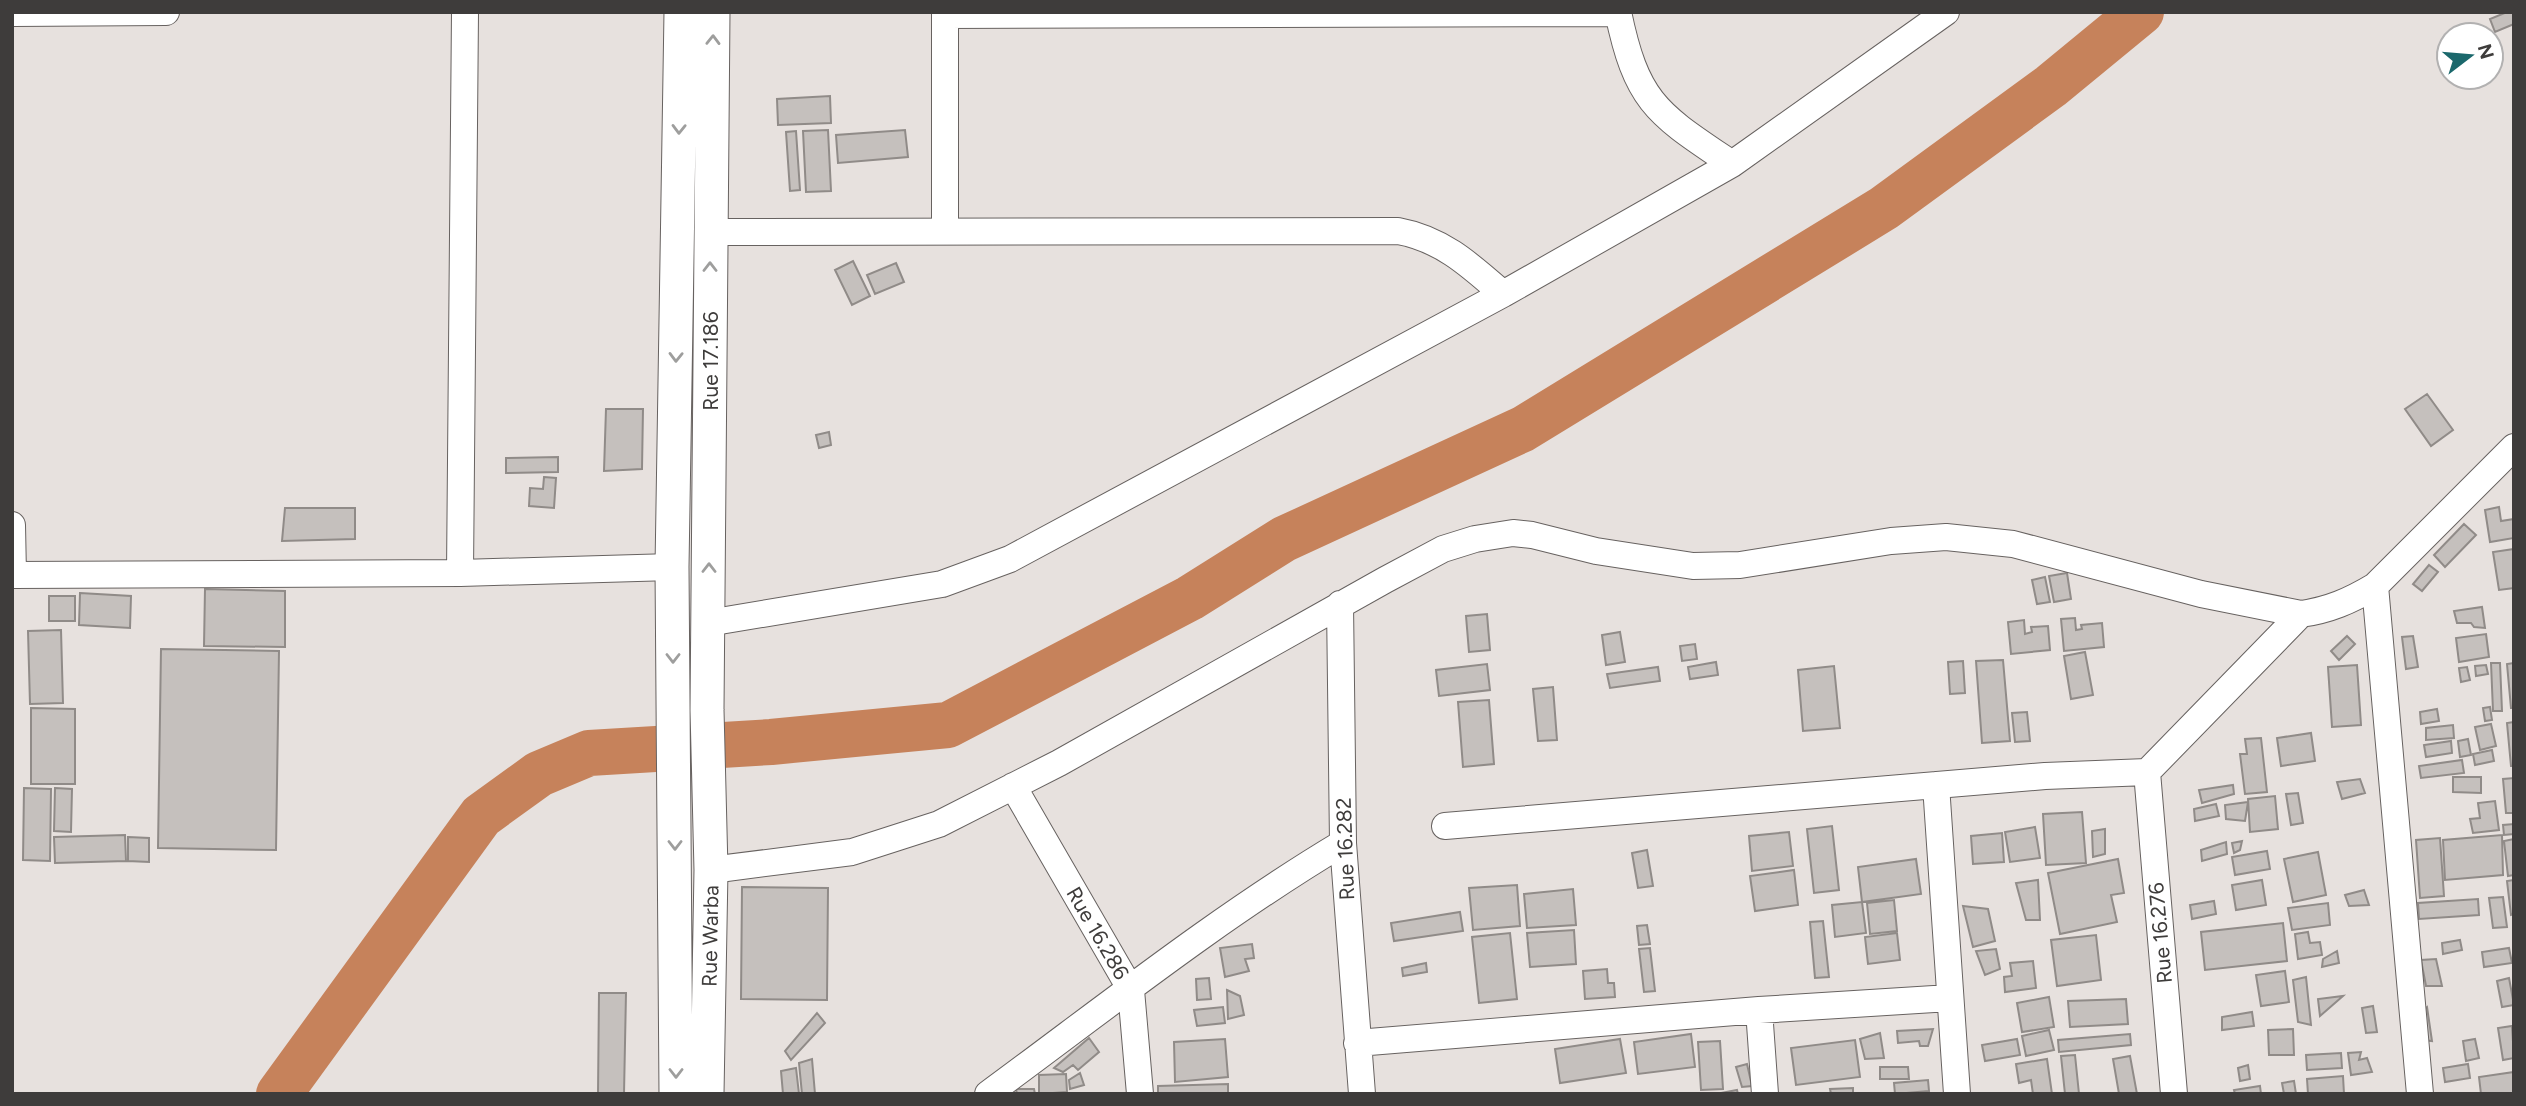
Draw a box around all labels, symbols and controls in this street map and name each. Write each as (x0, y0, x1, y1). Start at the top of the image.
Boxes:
north arrow (2435, 21, 2505, 91)
one-way arrow (705, 34, 721, 45)
text: N (2473, 41, 2499, 62)
one-way arrow (671, 125, 687, 135)
one-way arrow (702, 262, 718, 272)
street label: Rue 17.186 (698, 311, 723, 411)
one-way arrow (668, 352, 683, 363)
one-way arrow (701, 563, 717, 573)
one-way arrow (665, 653, 681, 664)
street label: Rue 16.282 (1331, 797, 1359, 901)
one-way arrow (667, 840, 682, 851)
street label: Rue 16.276 (2143, 881, 2177, 985)
street label: Rue 16.286 (1061, 882, 1135, 984)
street label: Rue Warba (697, 885, 723, 987)
one-way arrow (668, 1068, 684, 1079)

